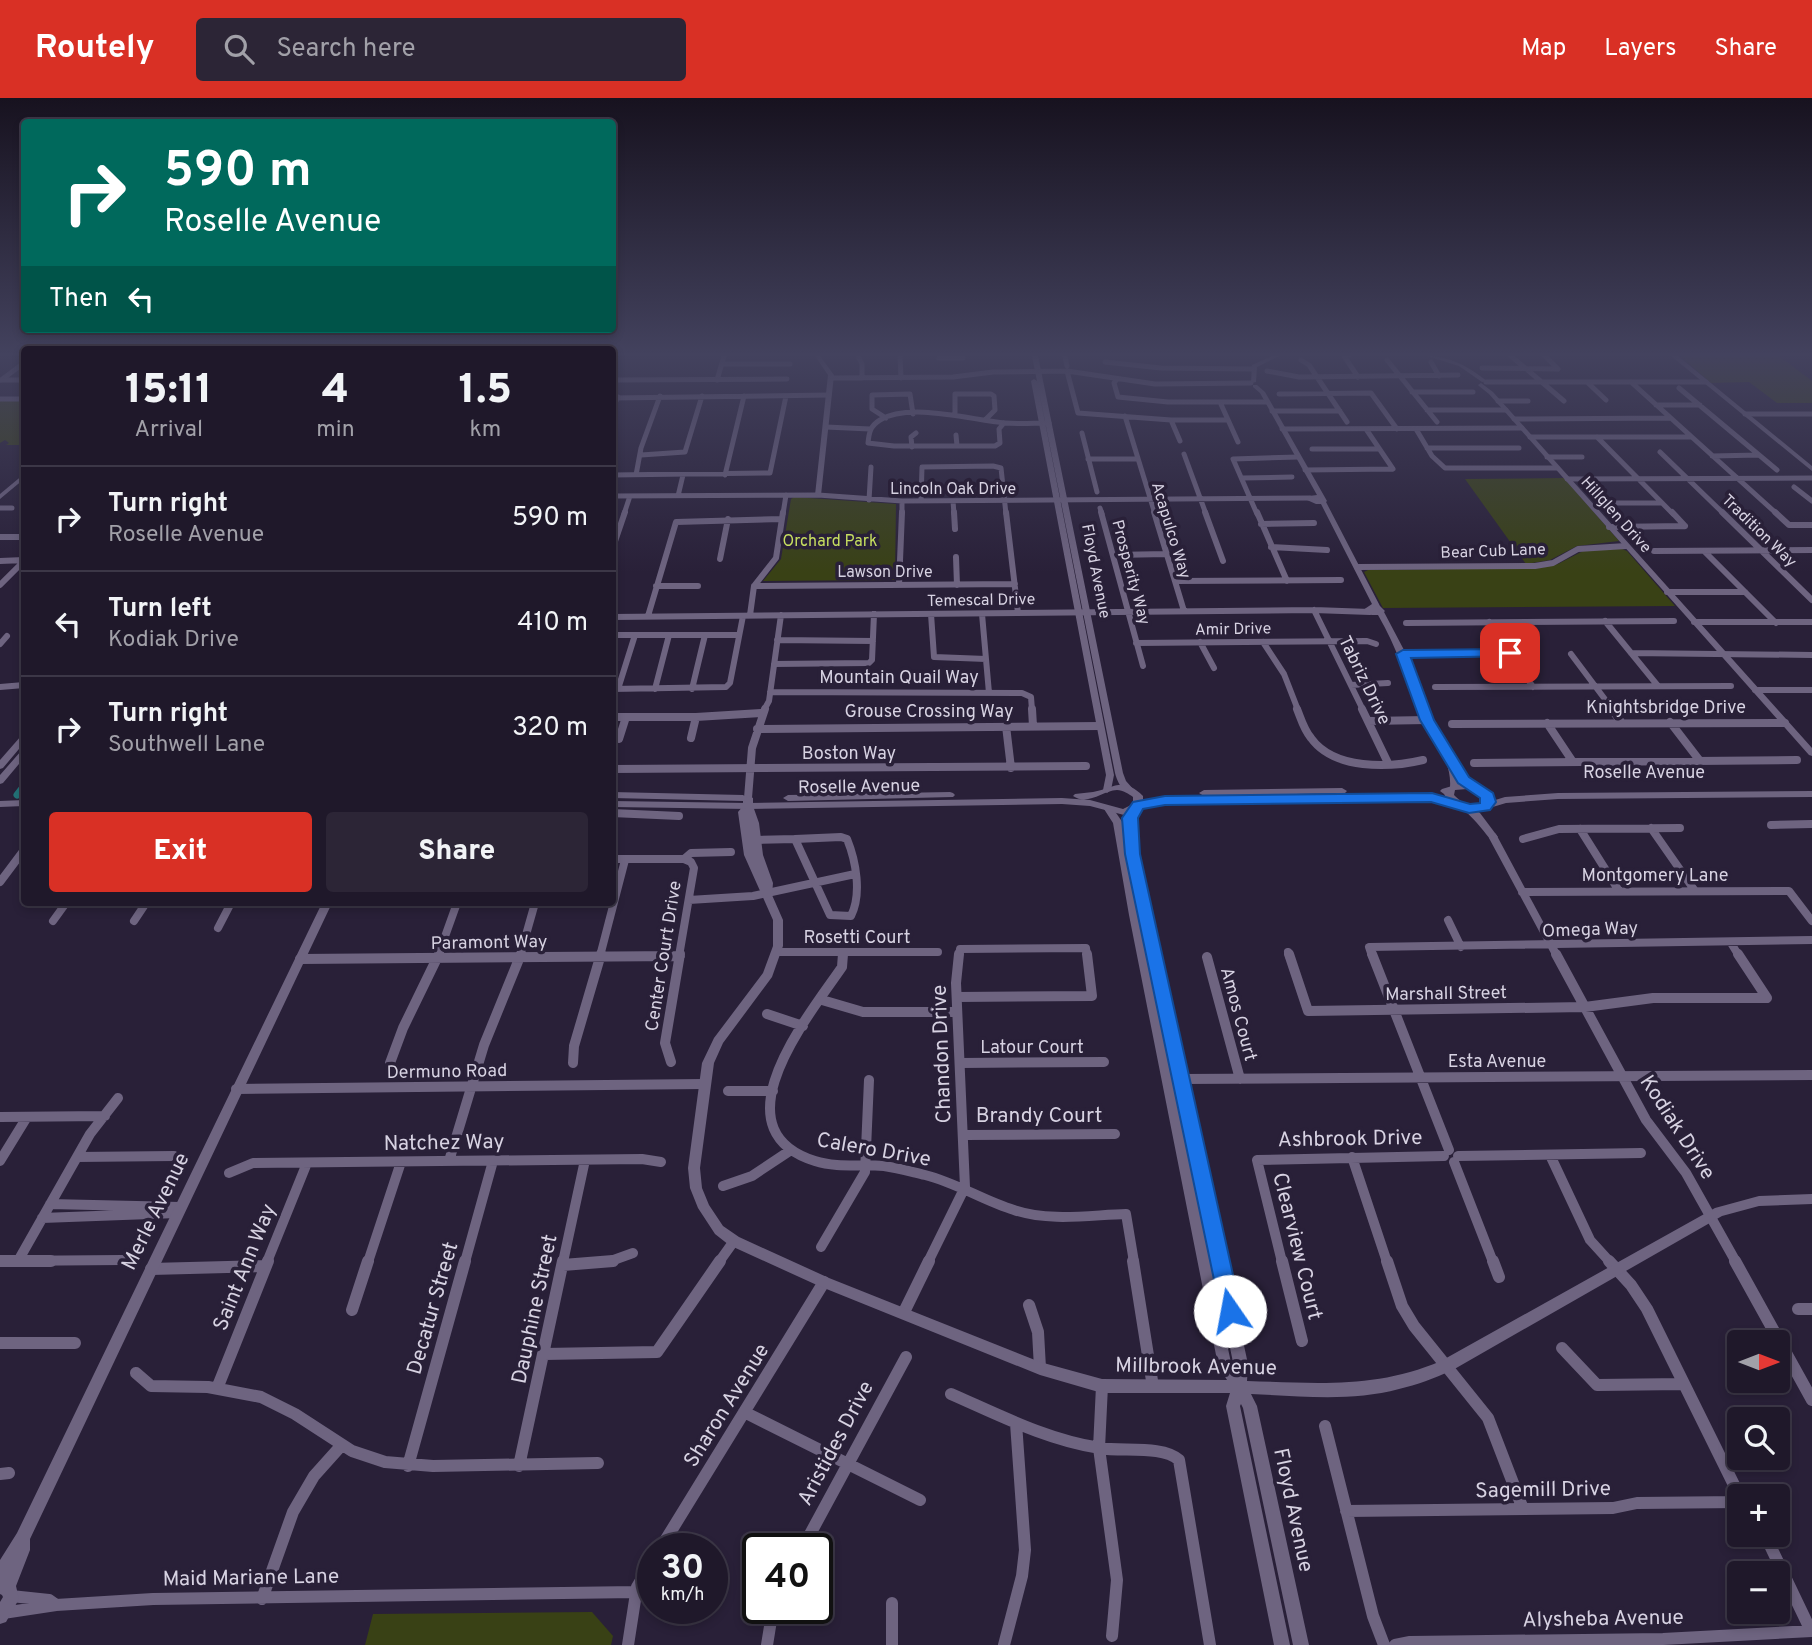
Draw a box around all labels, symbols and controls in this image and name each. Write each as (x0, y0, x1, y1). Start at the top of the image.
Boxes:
search box (196, 18, 686, 81)
text: Routely (35, 28, 154, 70)
icon: search (220, 30, 258, 68)
text: Search here (276, 33, 415, 66)
text: Map (1521, 34, 1566, 64)
text: Layers (1604, 34, 1676, 64)
text: Share (1714, 34, 1777, 64)
text: 590 m (164, 142, 312, 204)
icon: right (49, 147, 140, 238)
text: Roselle Avenue (164, 203, 381, 243)
icon: left (122, 280, 160, 318)
text: Then (49, 283, 108, 316)
text: 15:11 (125, 365, 212, 418)
text: 4 (322, 365, 349, 418)
text: 1.5 (459, 365, 512, 418)
text: Arrival (134, 416, 203, 445)
text: min (316, 416, 355, 445)
text: km (469, 416, 501, 445)
street label: Hillglen Drive (1576, 473, 1655, 558)
street label: Lincoln Oak Drive (890, 480, 1016, 500)
street label: Acapulco Way (1146, 480, 1194, 581)
text: Turn right (108, 488, 228, 521)
street label: Tradition Way (1717, 491, 1800, 572)
icon: right (49, 500, 87, 538)
text: 590 m (512, 502, 588, 535)
street label: Prosperity Way (1106, 518, 1154, 627)
text: Roselle Avenue (108, 521, 264, 550)
street label: Floyd Avenue (1076, 522, 1114, 620)
park label: Orchard Park (783, 532, 877, 552)
street label: Bear Cub Lane (1440, 540, 1546, 564)
street label: Lawson Drive (837, 563, 933, 583)
street label: Temescal Drive (927, 590, 1035, 612)
text: Turn left (108, 593, 212, 626)
icon: left (49, 605, 87, 643)
text: 410 m (517, 607, 588, 640)
street label: Amir Drive (1195, 619, 1271, 641)
pin (1480, 623, 1540, 683)
text: Kodiak Drive (108, 626, 239, 655)
street label: Tabriz Drive (1332, 632, 1395, 729)
icon: arrive (1491, 634, 1529, 672)
street label: Mountain Quail Way (819, 667, 979, 690)
street label: Knightsbridge Drive (1586, 697, 1746, 720)
text: Turn right (108, 698, 228, 731)
street label: Grouse Crossing Way (845, 701, 1013, 724)
icon: right (49, 710, 87, 748)
text: 320 m (512, 712, 588, 745)
text: Southwell Lane (108, 731, 265, 760)
street label: Boston Way (802, 743, 896, 766)
street label: Roselle Avenue (1583, 762, 1705, 785)
street label: Roselle Avenue (798, 775, 920, 800)
button: Exit (49, 812, 312, 892)
button: Share (326, 812, 588, 892)
street label: Montgomery Lane (1581, 865, 1729, 888)
street label: Center Court Drive (641, 879, 688, 1033)
street label: Omega Way (1542, 917, 1638, 944)
street label: Rosetti Court (803, 927, 911, 950)
street label: Paramont Way (430, 931, 548, 956)
street label: Amos Court (1214, 965, 1261, 1064)
street label: Marshall Street (1385, 982, 1507, 1007)
street label: Chandon Drive (927, 984, 958, 1124)
street label: Latour Court (980, 1037, 1084, 1060)
street label: Esta Avenue (1448, 1051, 1546, 1074)
street label: Dermuno Road (386, 1060, 508, 1085)
street label: Kodiak Drive (1633, 1070, 1721, 1185)
street label: Brandy Court (976, 1103, 1102, 1130)
street label: Ashbrook Drive (1277, 1125, 1423, 1154)
street label: Calero Drive (814, 1127, 933, 1174)
street label: Natchez Way (383, 1129, 505, 1158)
street label: Merle Avenue (116, 1148, 196, 1275)
street label: Clearview Court (1265, 1170, 1328, 1323)
street label: Saint Ann Way (208, 1200, 283, 1335)
street label: Dauphine Street (506, 1232, 564, 1387)
street label: Decatur Street (402, 1239, 465, 1378)
position arrow (1193, 1274, 1267, 1348)
north arrow (1727, 1330, 1790, 1393)
map controls (1727, 1330, 1790, 1624)
street label: Sharon Avenue (678, 1339, 776, 1473)
street label: Millbrook Avenue (1115, 1353, 1277, 1382)
street label: Aristides Drive (792, 1377, 881, 1511)
button: search (1727, 1407, 1790, 1470)
street label: Floyd Avenue (1266, 1446, 1319, 1575)
street label: Sagemill Drive (1475, 1476, 1611, 1505)
button: + (1727, 1484, 1790, 1547)
speed limit sign: 40 (742, 1533, 833, 1624)
text: 30 (661, 1547, 704, 1591)
button: − (1727, 1561, 1790, 1624)
street label: Maid Mariane Lane (163, 1563, 340, 1594)
text: km/h (661, 1584, 704, 1607)
street label: Alysheba Avenue (1522, 1605, 1684, 1634)

